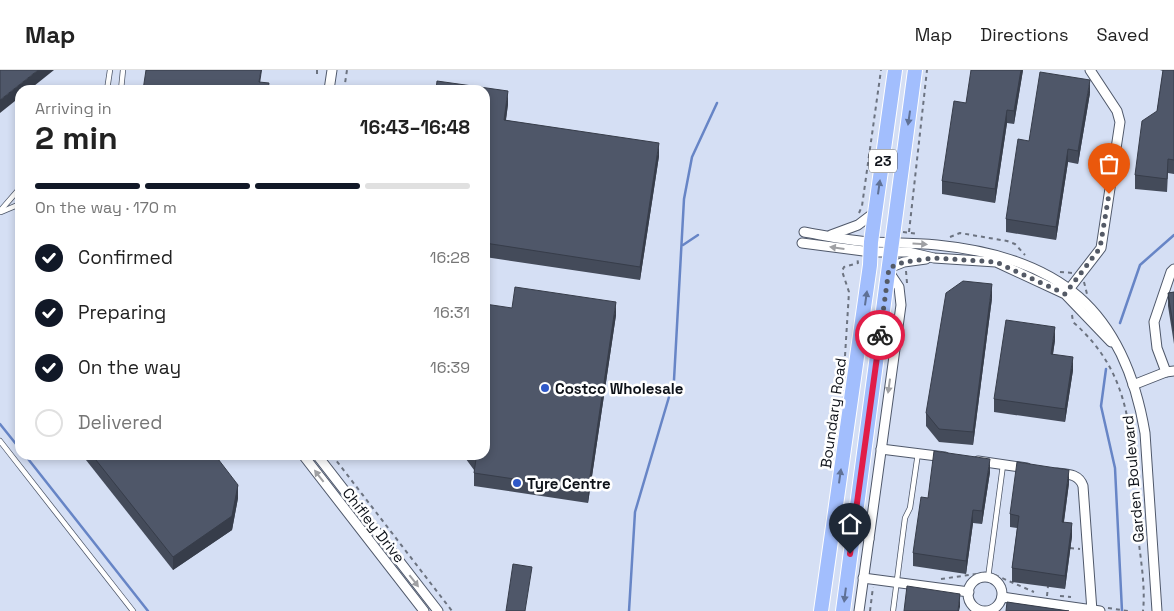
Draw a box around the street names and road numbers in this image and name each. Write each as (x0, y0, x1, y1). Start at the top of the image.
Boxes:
road number: 23 (869, 150, 897, 172)
street label: Boundary Road (816, 357, 850, 469)
street label: Garden Boulevard (1118, 415, 1148, 543)
street label: Chifley Drive (339, 484, 409, 567)

